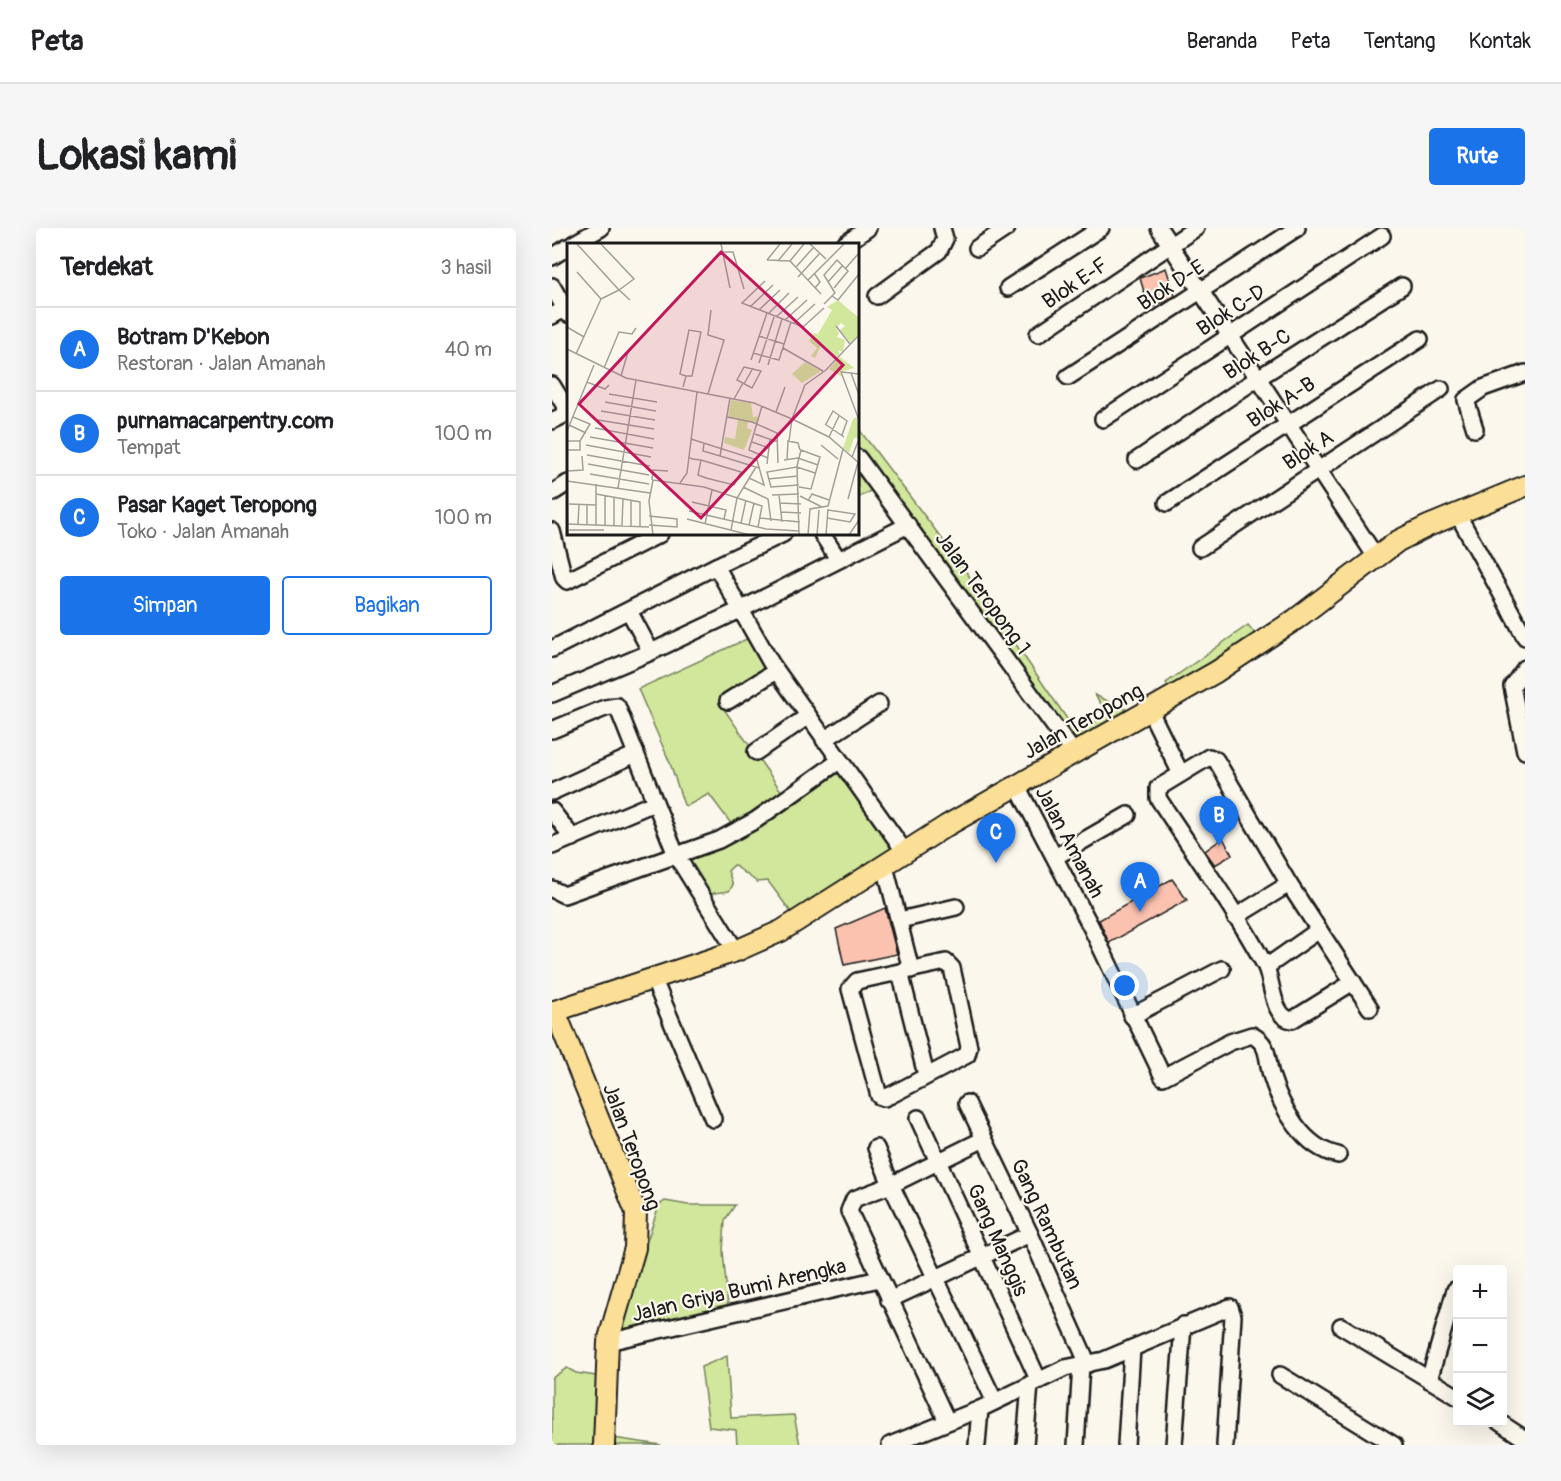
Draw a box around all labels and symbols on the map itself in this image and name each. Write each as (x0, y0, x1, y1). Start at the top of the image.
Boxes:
inset map (567, 243, 860, 536)
street label: Blok E-F (1037, 252, 1113, 315)
street label: Blok D-E (1133, 254, 1210, 317)
street label: Blok C-D (1192, 278, 1271, 343)
street label: Blok B-C (1218, 323, 1296, 386)
street label: Blok A-B (1242, 370, 1320, 434)
street label: Blok A (1278, 424, 1339, 477)
street label: Jalan Teropong 1 (929, 526, 1036, 660)
street label: Jalan Teropong (1018, 677, 1148, 766)
street label: Jalan Amanah (1029, 782, 1110, 903)
pin: B (1200, 796, 1238, 846)
pin: C (976, 814, 1016, 863)
pin: A (1120, 862, 1160, 912)
your location (1110, 971, 1139, 1000)
street label: Jalan Teropong (596, 1080, 667, 1214)
street label: Gang Rambutan (1005, 1155, 1089, 1294)
street label: Gang Manggis (961, 1180, 1035, 1301)
street label: Jalan Griya Bumi Arengka (629, 1253, 849, 1328)

